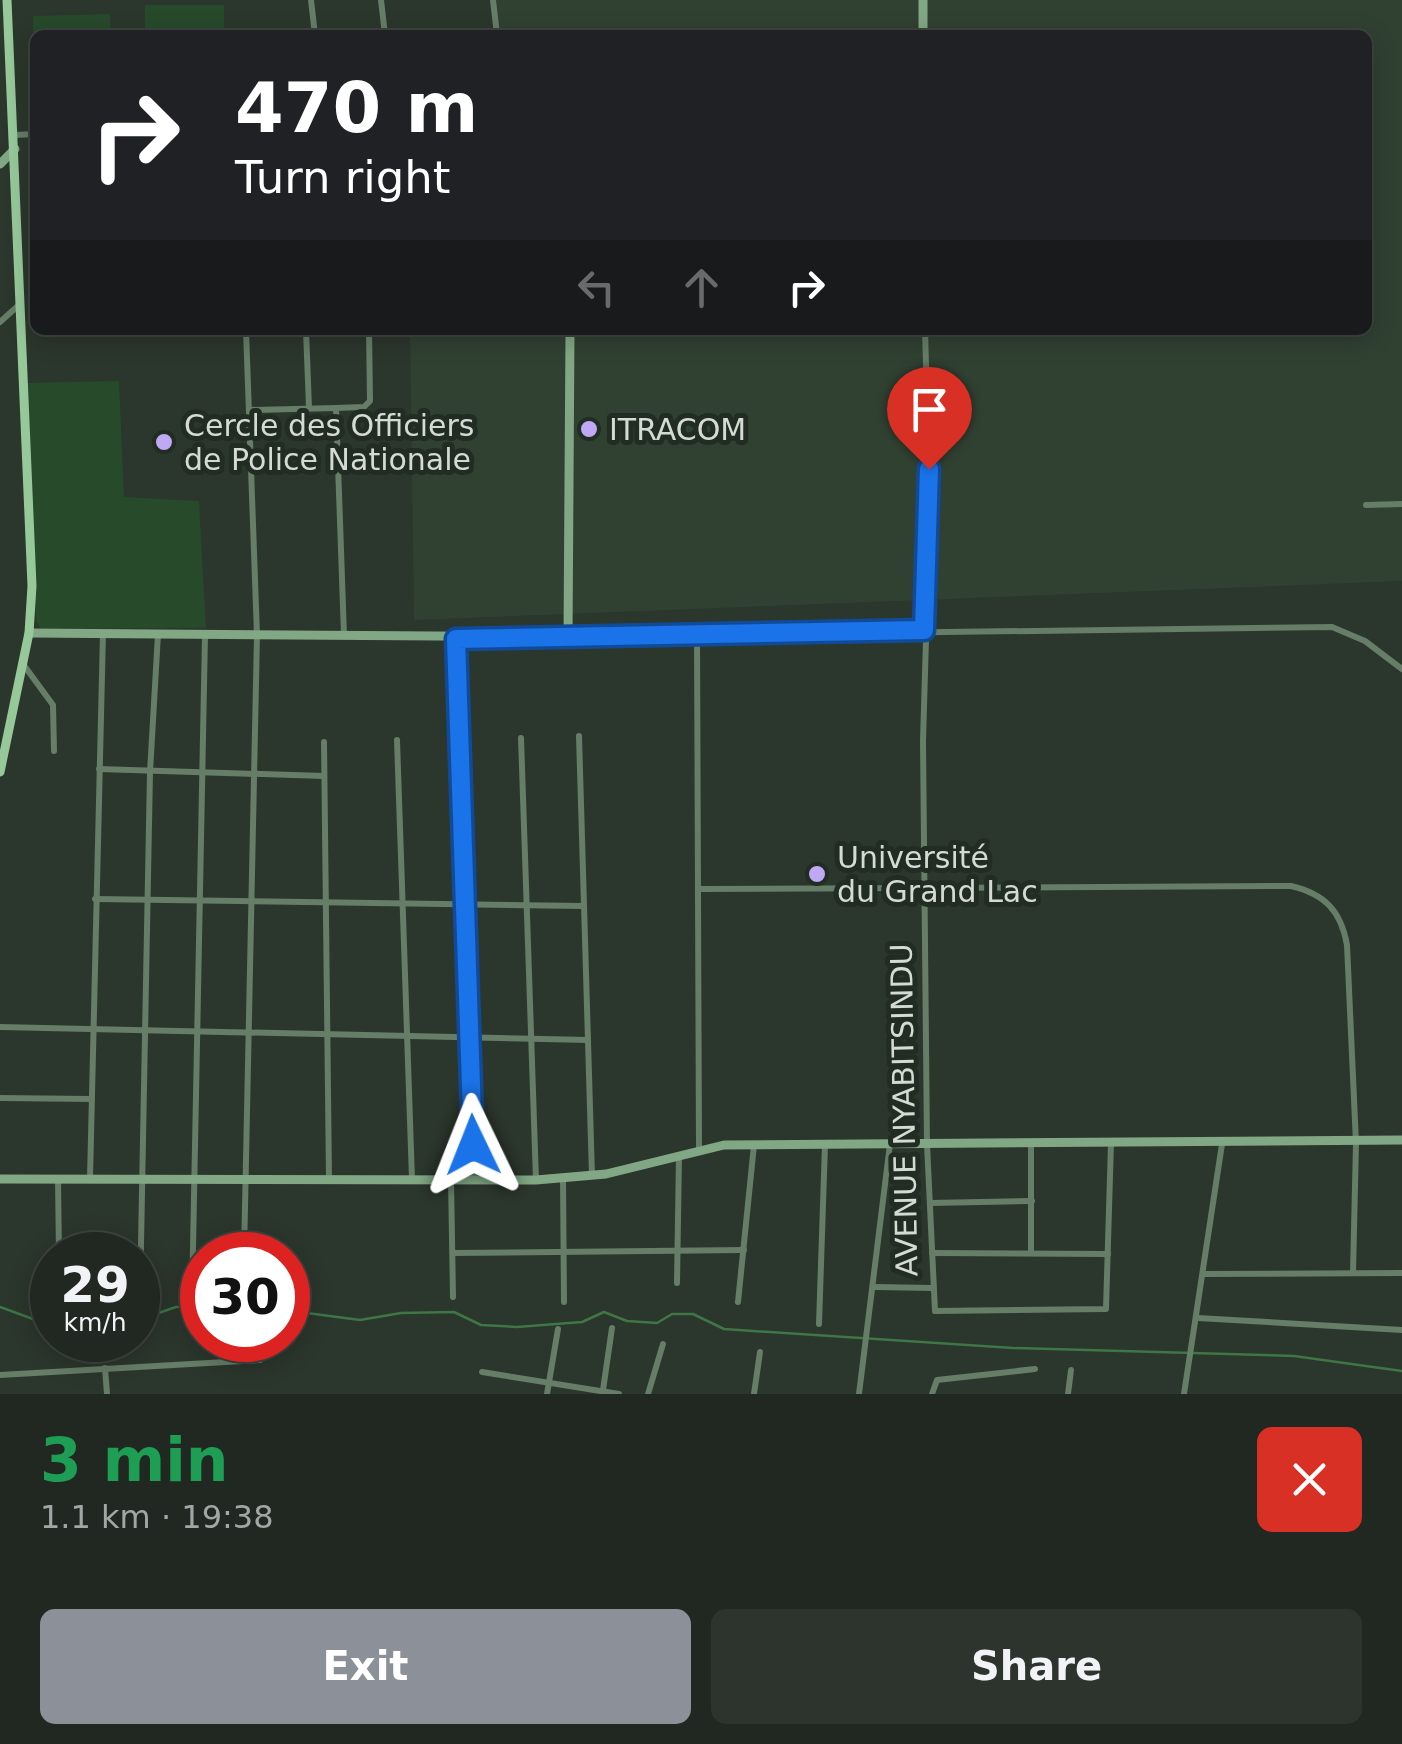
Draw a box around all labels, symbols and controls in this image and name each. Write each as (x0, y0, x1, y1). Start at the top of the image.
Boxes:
text: 470 m (235, 67, 478, 149)
icon: right (70, 70, 200, 200)
text: Turn right (235, 151, 450, 204)
icon: left (569, 260, 624, 315)
icon: ahead (674, 260, 729, 315)
icon: right (779, 260, 834, 315)
pin (887, 367, 972, 470)
icon: arrive (902, 382, 957, 437)
place label: Cercle des Officiers de Police Nationale (184, 408, 474, 477)
place label: ITRACOM (609, 412, 746, 447)
marker: ITRACOM (578, 418, 600, 440)
marker: Cercle des Officiers de Police Nationale (153, 431, 175, 453)
place label: Université du Grand Lac (837, 840, 1038, 909)
marker: Université du Grand Lac (806, 863, 828, 885)
street label: AVENUE NYABITSINDU (884, 943, 924, 1277)
position arrow (421, 1093, 525, 1197)
speed limit sign: 30 (180, 1232, 310, 1362)
text: 29 (60, 1256, 130, 1314)
text: km/h (63, 1308, 127, 1337)
text: 3 min (40, 1425, 228, 1495)
button: close (1257, 1427, 1362, 1532)
text: 1.1 km · 19:38 (40, 1498, 274, 1536)
button: Exit (40, 1609, 691, 1724)
button: Share (711, 1609, 1362, 1724)

